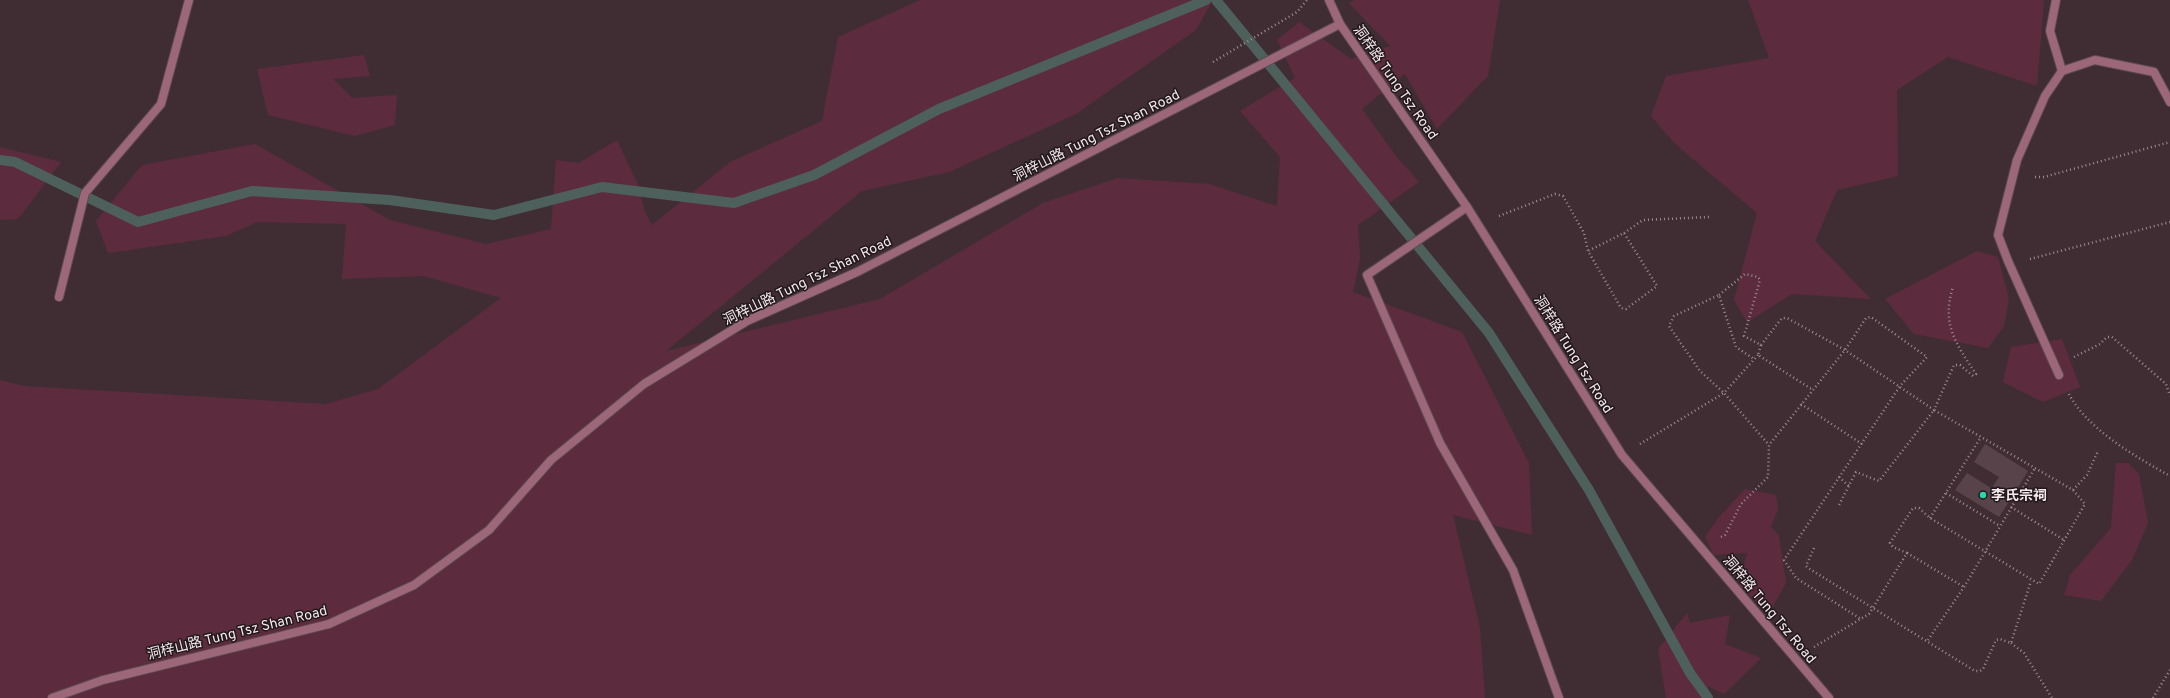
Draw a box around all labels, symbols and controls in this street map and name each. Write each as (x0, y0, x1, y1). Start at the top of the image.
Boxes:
street label: 洞梓路 Tung Tsz Road (1349, 22, 1442, 143)
street label: 洞梓山路 Tung Tsz Shan Road (1010, 86, 1183, 186)
street label: 洞梓山路 Tung Tsz Shan Road (720, 232, 895, 330)
street label: 洞梓路 Tung Tsz Road (1529, 292, 1617, 417)
place label: 李氏宗祠 (1991, 488, 2047, 505)
marker: 李氏宗祠 (1978, 490, 1988, 500)
street label: 洞梓路 Tung Tsz Road (1719, 552, 1820, 668)
street label: 洞梓山路 Tung Tsz Shan Road (145, 602, 329, 664)

